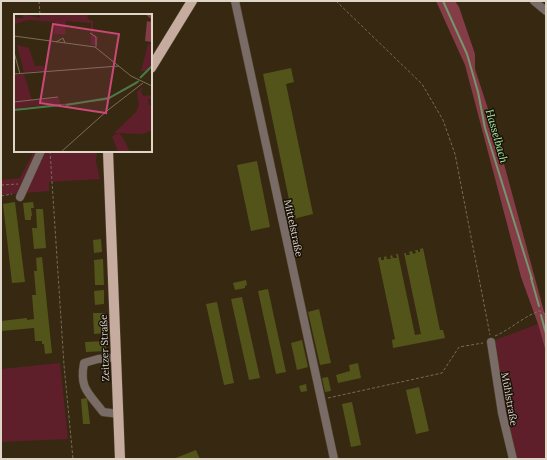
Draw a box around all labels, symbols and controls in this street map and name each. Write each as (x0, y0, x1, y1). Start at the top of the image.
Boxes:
inset map (14, 14, 152, 152)
water label: Hasselbach (483, 107, 512, 165)
street label: Mittelstraße (281, 198, 306, 259)
street label: Zeitzer Straße (97, 314, 112, 382)
street label: Mühlstraße (498, 371, 521, 427)

